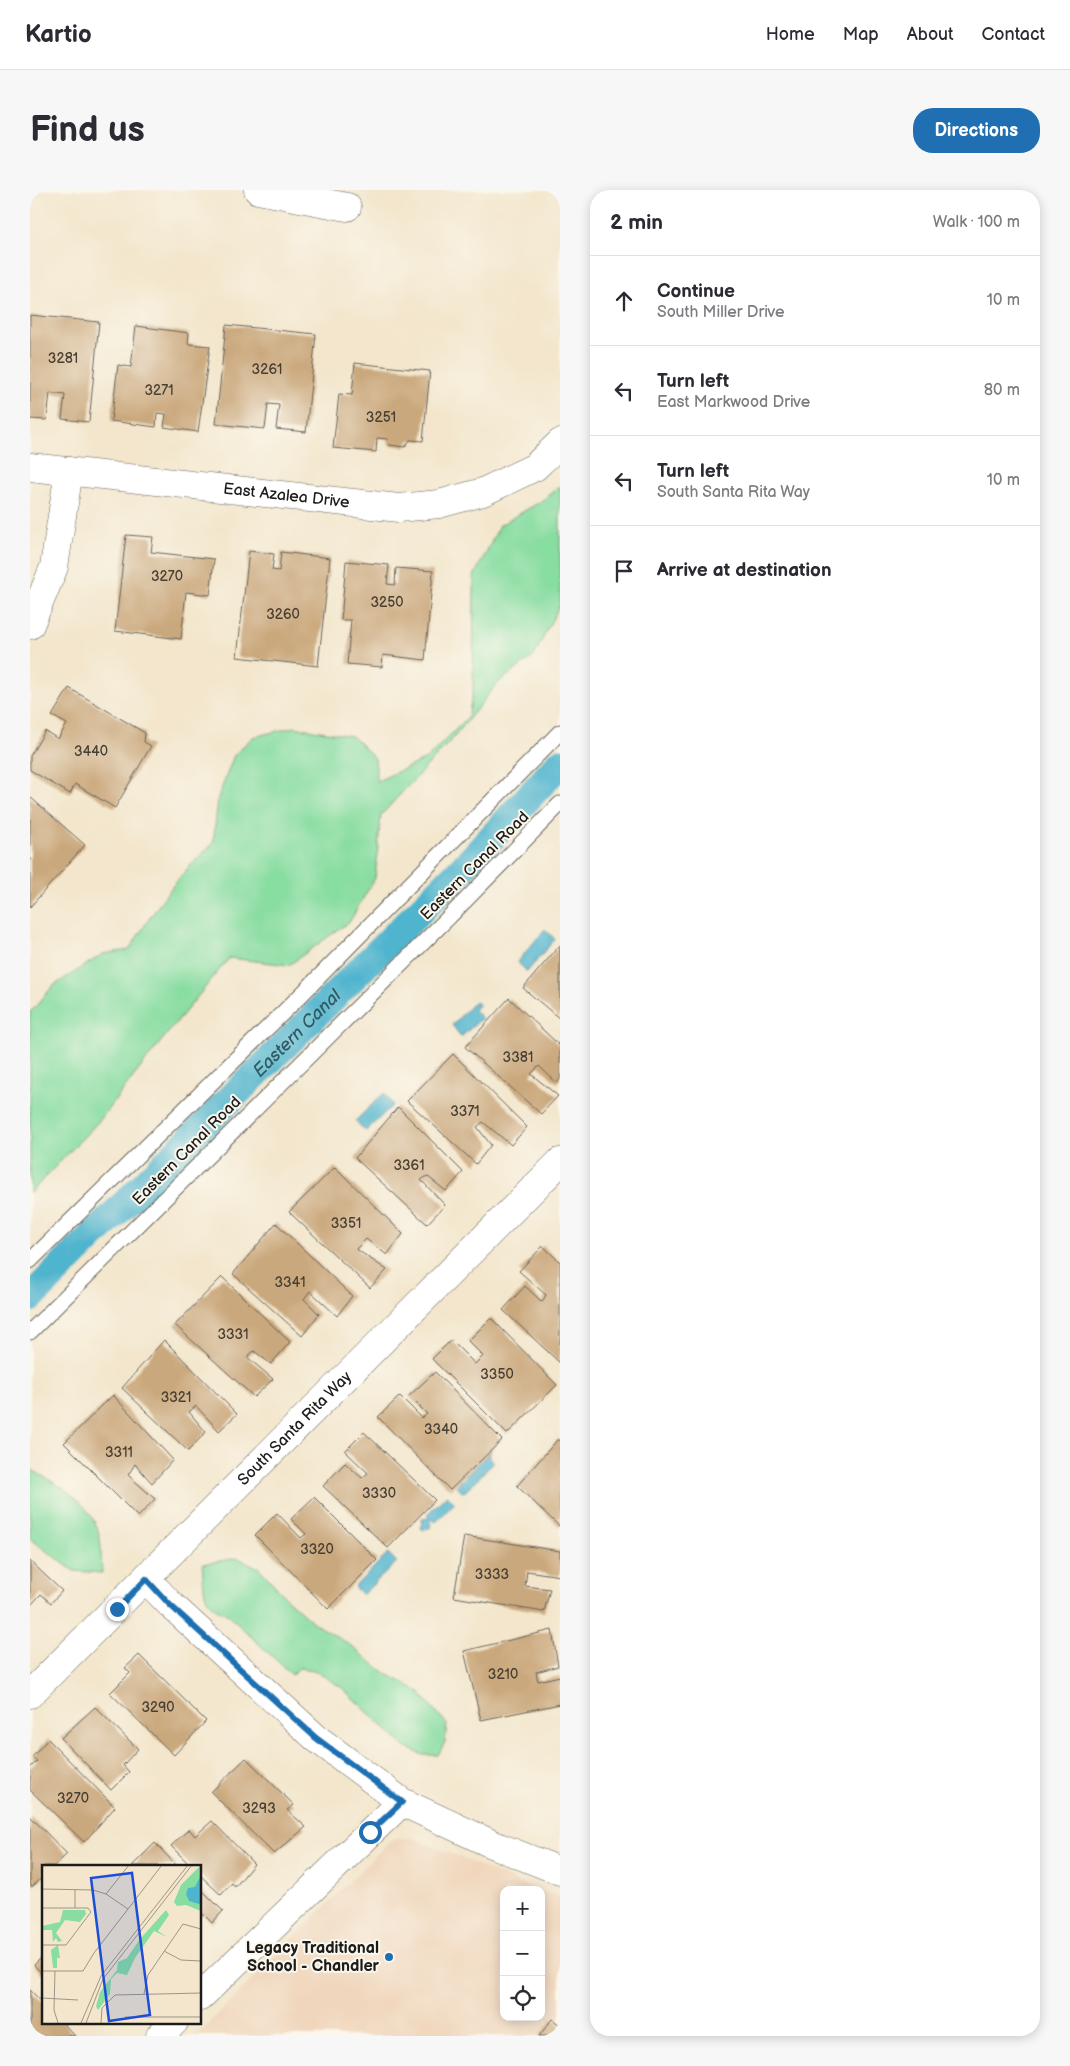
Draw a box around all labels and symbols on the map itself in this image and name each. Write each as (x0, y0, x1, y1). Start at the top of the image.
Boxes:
house number: 3281 (48, 350, 78, 367)
house number: 3261 (252, 361, 282, 378)
house number: 3271 (144, 382, 174, 399)
house number: 3251 (366, 409, 396, 426)
street label: East Azalea Drive (222, 479, 351, 512)
house number: 3270 (151, 568, 183, 585)
house number: 3250 (370, 594, 404, 611)
house number: 3260 (266, 606, 300, 623)
house number: 3440 (74, 743, 108, 760)
street label: Eastern Canal Road (417, 808, 533, 924)
water label: Eastern Canal (249, 984, 346, 1081)
house number: 3381 (503, 1049, 533, 1066)
street label: Eastern Canal Road (129, 1093, 245, 1209)
house number: 3371 (450, 1103, 480, 1120)
house number: 3361 (393, 1157, 425, 1174)
house number: 3351 (331, 1215, 361, 1232)
house number: 3341 (274, 1274, 306, 1291)
house number: 3331 (217, 1326, 249, 1343)
house number: 3350 (480, 1366, 514, 1383)
street label: South Santa Rita Way (234, 1367, 356, 1489)
house number: 3321 (161, 1389, 191, 1406)
house number: 3340 (424, 1421, 458, 1438)
house number: 3311 (105, 1444, 133, 1461)
house number: 3330 (362, 1485, 396, 1502)
house number: 3320 (300, 1541, 334, 1558)
house number: 3333 (475, 1566, 509, 1583)
route end (106, 1598, 129, 1621)
house number: 3210 (488, 1666, 518, 1683)
house number: 3290 (141, 1699, 175, 1716)
house number: 3270 (57, 1790, 89, 1807)
house number: 3293 (242, 1800, 276, 1817)
route start (359, 1821, 382, 1844)
inset map (42, 1865, 201, 2024)
place label: Legacy Traditional School - Chandler (246, 1939, 380, 1976)
marker: Legacy Traditional School - Chandler (383, 1951, 395, 1963)

